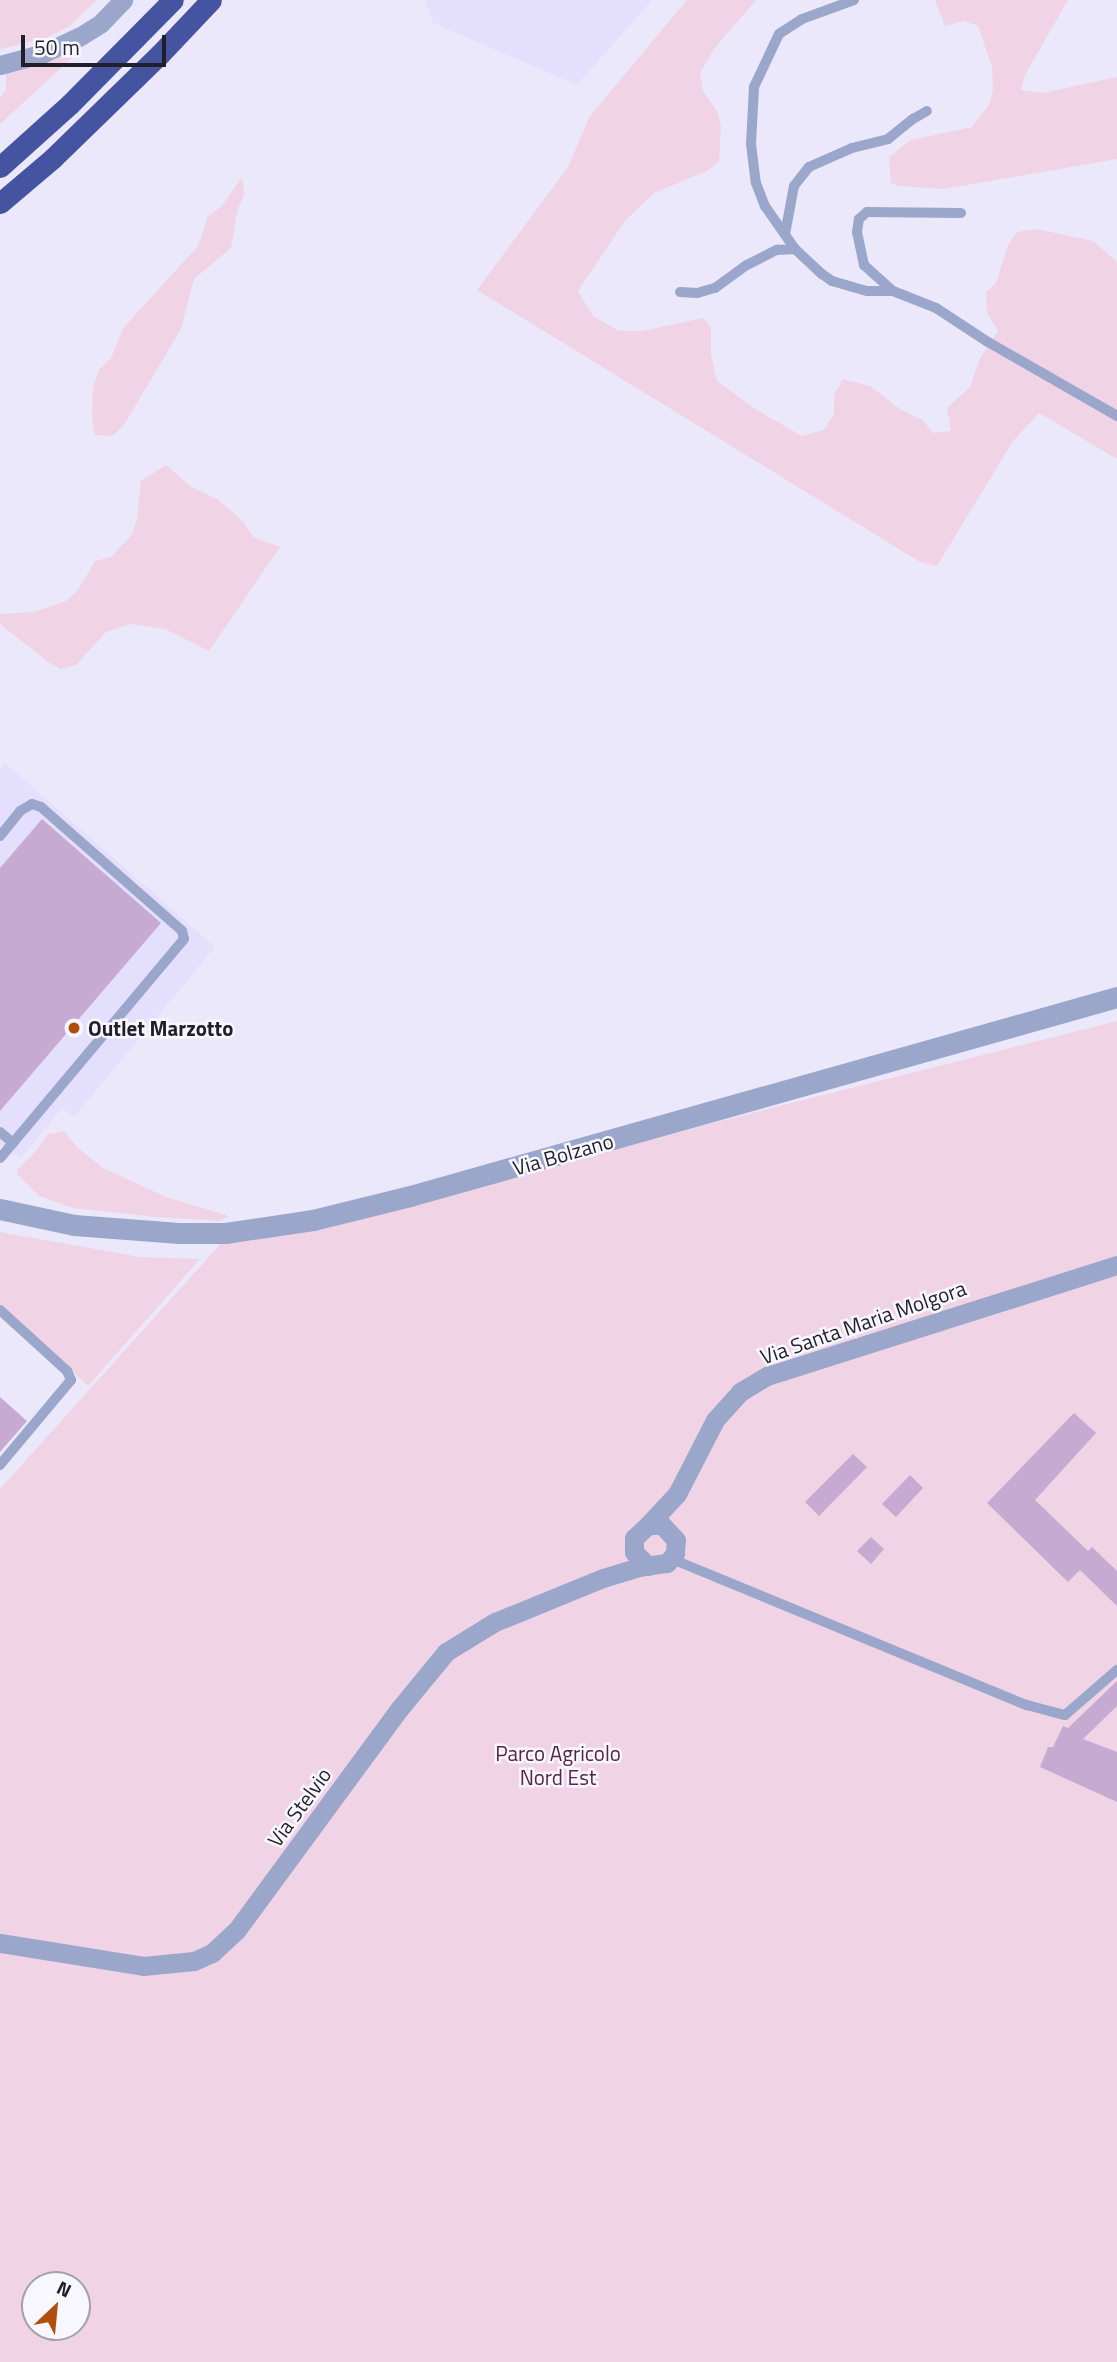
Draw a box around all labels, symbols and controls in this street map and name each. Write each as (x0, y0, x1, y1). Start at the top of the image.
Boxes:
scale bar (24, 21, 170, 65)
text: 50 m (34, 31, 80, 63)
place label: Outlet Marzotto (88, 1015, 233, 1041)
marker: Outlet Marzotto (66, 1020, 82, 1036)
street label: Via Bolzano (510, 1128, 616, 1180)
street label: Via Santa Maria Molgora (757, 1275, 969, 1369)
park label: Parco Agricolo Nord Est (495, 1740, 621, 1790)
street label: Via Stelvio (262, 1762, 336, 1852)
north arrow (21, 2271, 91, 2341)
text: N (52, 2273, 77, 2304)

